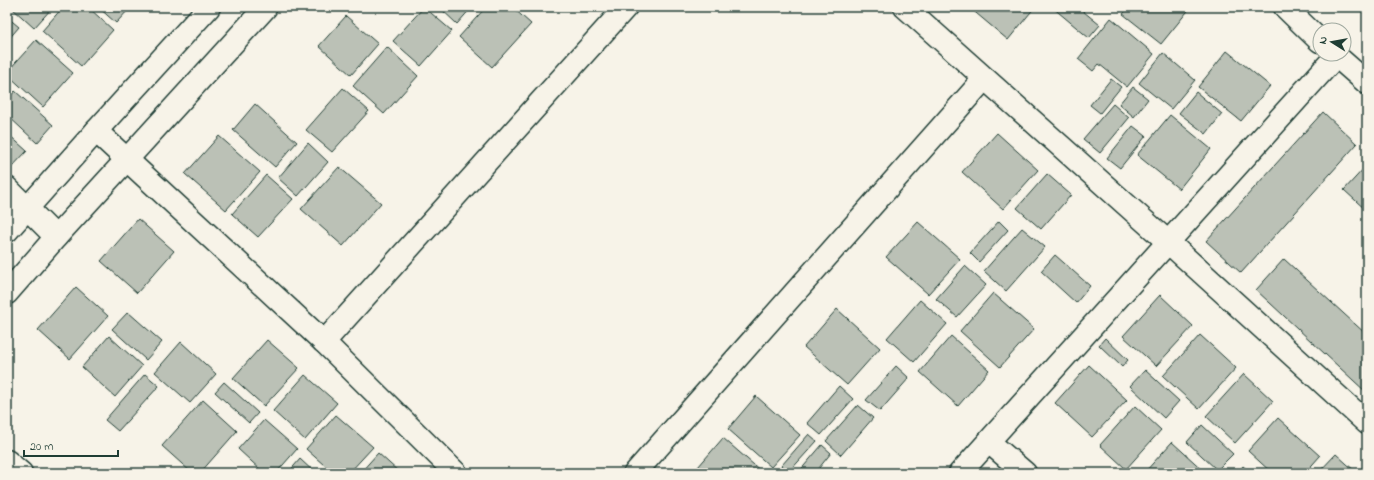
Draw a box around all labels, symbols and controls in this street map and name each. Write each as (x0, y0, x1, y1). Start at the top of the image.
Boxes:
north arrow (1312, 22, 1352, 62)
text: N (1315, 35, 1332, 45)
scale bar (24, 432, 118, 458)
text: 20 m (30, 438, 53, 456)

